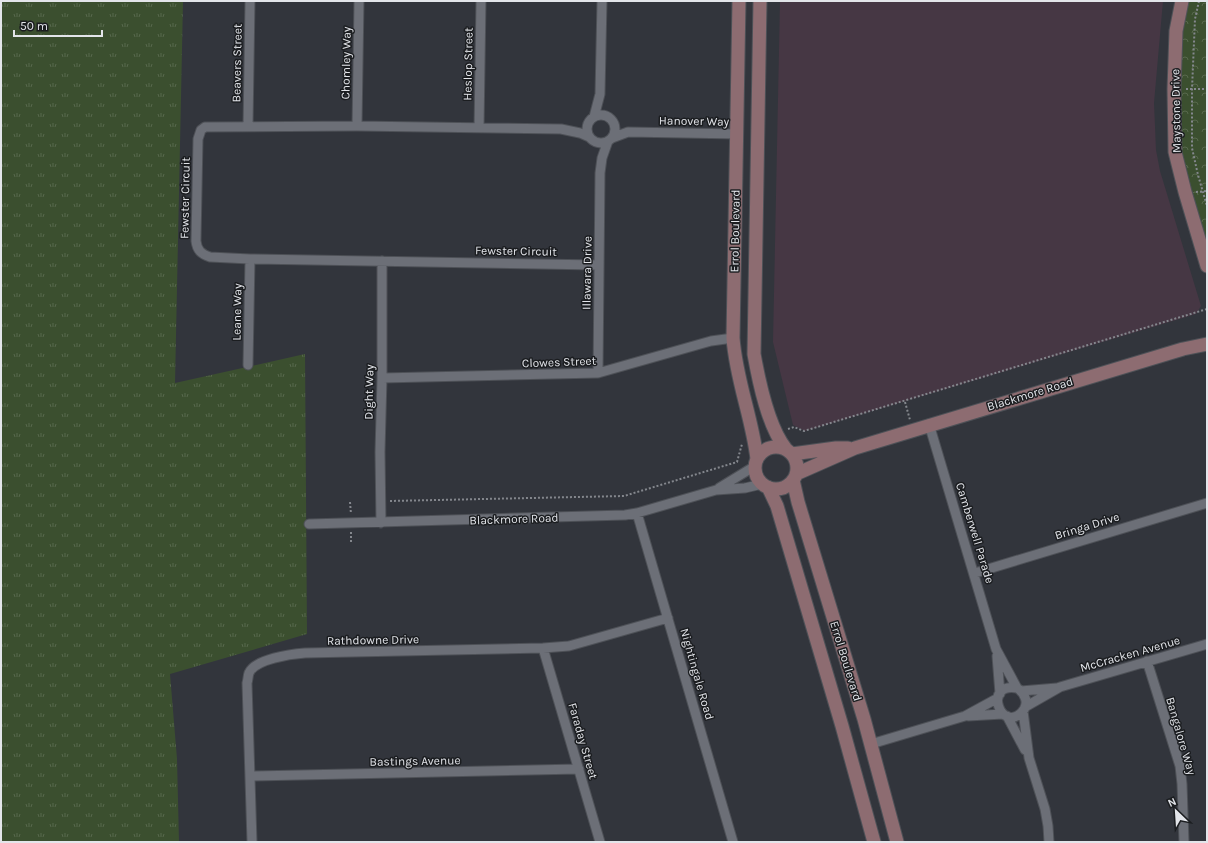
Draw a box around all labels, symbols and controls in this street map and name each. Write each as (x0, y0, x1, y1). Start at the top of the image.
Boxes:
scale bar (14, 12, 102, 38)
text: 50 m (20, 19, 48, 33)
street label: Beavers Street (229, 23, 245, 103)
street label: Chomley Way (338, 26, 354, 100)
street label: Heslop Street (460, 27, 476, 101)
street label: Maystone Drive (1168, 69, 1184, 153)
street label: Hanover Way (659, 113, 730, 129)
street label: Fewster Circuit (177, 157, 193, 239)
street label: Errol Boulevard (727, 189, 743, 273)
street label: Illawara Drive (579, 236, 595, 310)
street label: Fewster Circuit (475, 243, 557, 259)
street label: Leane Way (230, 283, 245, 341)
street label: Clowes Street (522, 354, 597, 370)
street label: Dight Way (362, 364, 376, 420)
street label: Blackmore Road (985, 374, 1075, 414)
street label: Camberwell Parade (953, 481, 997, 585)
street label: Blackmore Road (469, 510, 559, 528)
street label: Bringa Drive (1053, 510, 1121, 542)
street label: Errol Boulevard (827, 619, 865, 703)
street label: Nightingale Road (677, 627, 717, 721)
street label: Rathdowne Drive (327, 632, 419, 648)
street label: McCracken Avenue (1078, 633, 1182, 675)
street label: Bangalore Way (1163, 695, 1199, 777)
street label: Faraday Street (565, 701, 601, 781)
street label: Bastings Avenue (369, 753, 461, 769)
north arrow (1156, 791, 1196, 831)
text: N (1166, 795, 1178, 810)

